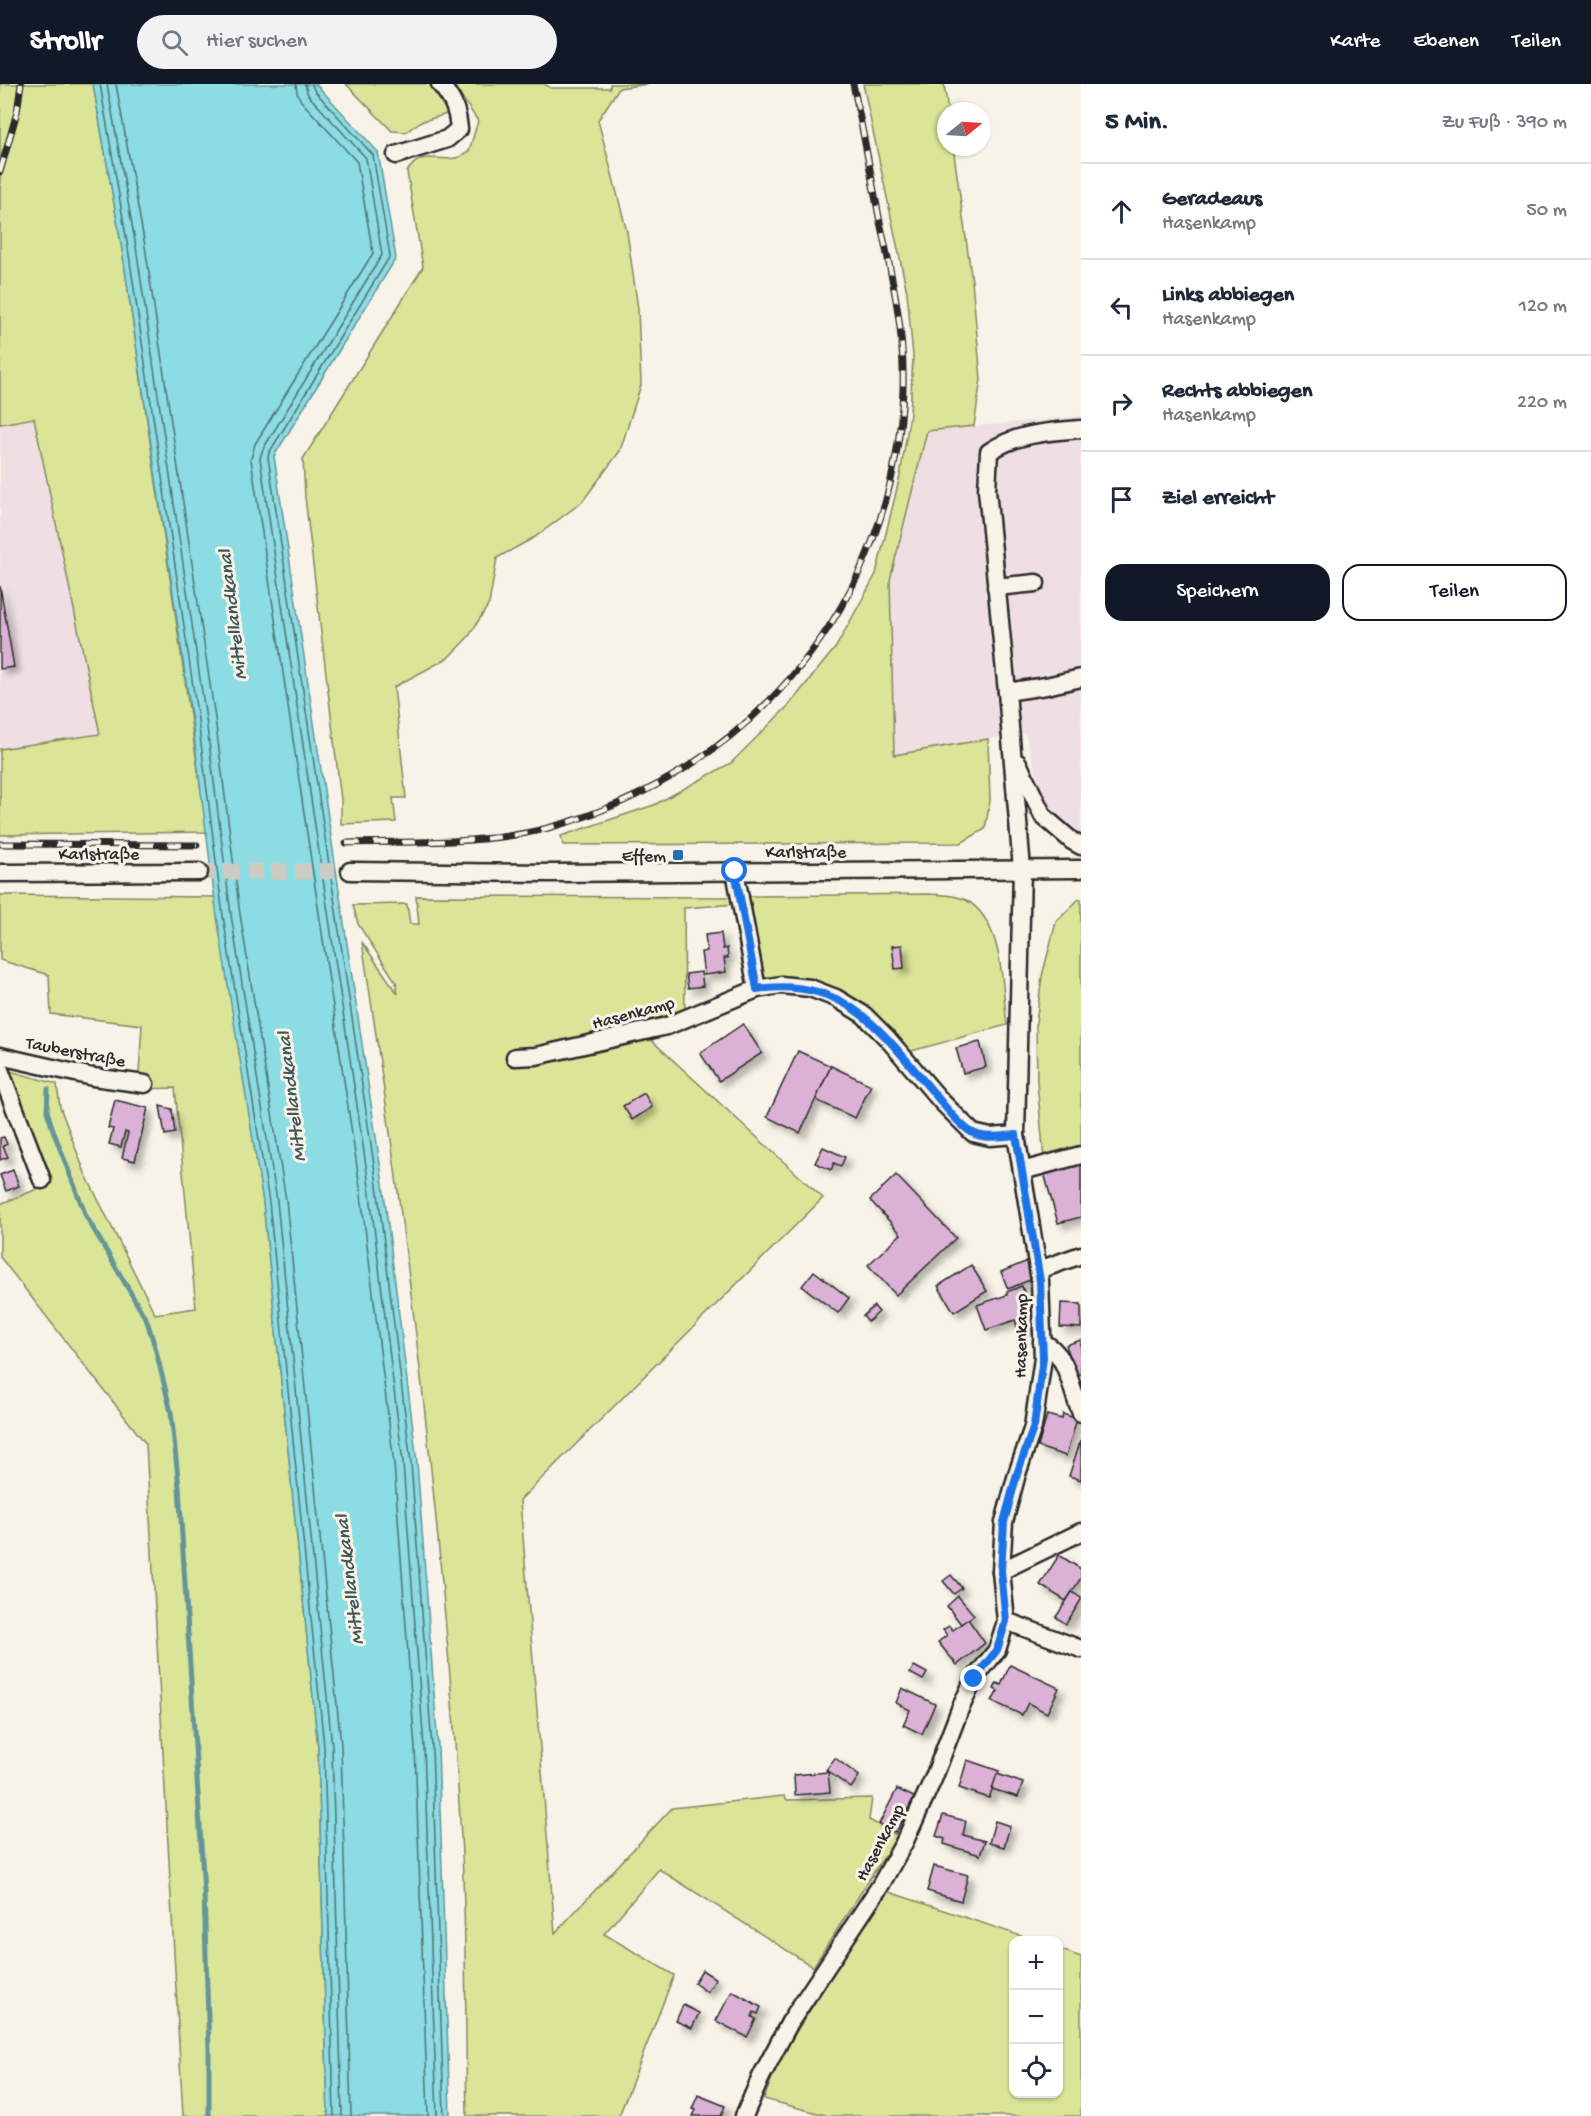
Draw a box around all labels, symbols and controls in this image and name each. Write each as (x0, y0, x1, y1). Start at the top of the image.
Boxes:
search box (137, 15, 557, 69)
text: Strollr (30, 26, 101, 59)
icon: search (158, 26, 191, 59)
text: Hier suchen (206, 29, 307, 55)
text: Karte (1330, 30, 1380, 55)
text: Ebenen (1413, 30, 1479, 55)
text: Teilen (1512, 30, 1561, 55)
north arrow (937, 102, 991, 156)
text: 5 Min. (1105, 108, 1169, 139)
text: Zu Fuß · 390 m (1442, 112, 1567, 135)
text: Geradeaus (1162, 187, 1262, 213)
icon: ahead (1105, 195, 1138, 228)
text: 50 m (1526, 200, 1567, 223)
text: Hasenkamp (1162, 213, 1256, 236)
text: Links abbiegen (1162, 283, 1294, 309)
icon: left (1105, 291, 1138, 324)
text: 120 m (1519, 296, 1567, 319)
text: Hasenkamp (1162, 309, 1256, 332)
text: Rechts abbiegen (1162, 379, 1312, 405)
icon: right (1105, 387, 1138, 420)
text: 220 m (1517, 392, 1567, 415)
text: Hasenkamp (1162, 405, 1256, 428)
icon: arrive (1105, 483, 1138, 516)
text: Ziel erreicht (1162, 486, 1274, 512)
water label: Mittellandkanal (215, 547, 254, 681)
button: Speichern (1105, 564, 1330, 621)
button: Teilen (1342, 564, 1567, 621)
street label: Karlstraße (766, 843, 847, 864)
street label: Karlstraße (59, 845, 140, 866)
place label: Effem (622, 847, 666, 868)
marker: Effem (671, 848, 685, 862)
route start (721, 857, 747, 883)
street label: Hasenkamp (590, 993, 677, 1035)
water label: Mittellandkanal (274, 1029, 313, 1163)
street label: Tauberstraße (23, 1033, 128, 1074)
street label: Hasenkamp (1011, 1294, 1034, 1378)
water label: Mittellandkanal (332, 1512, 371, 1646)
route end (960, 1665, 986, 1691)
street label: Hasenkamp (852, 1801, 910, 1885)
map controls (1009, 1936, 1063, 2098)
button: + (1009, 1936, 1063, 1990)
button: − (1009, 1990, 1063, 2044)
button: locate (1009, 2044, 1063, 2098)

